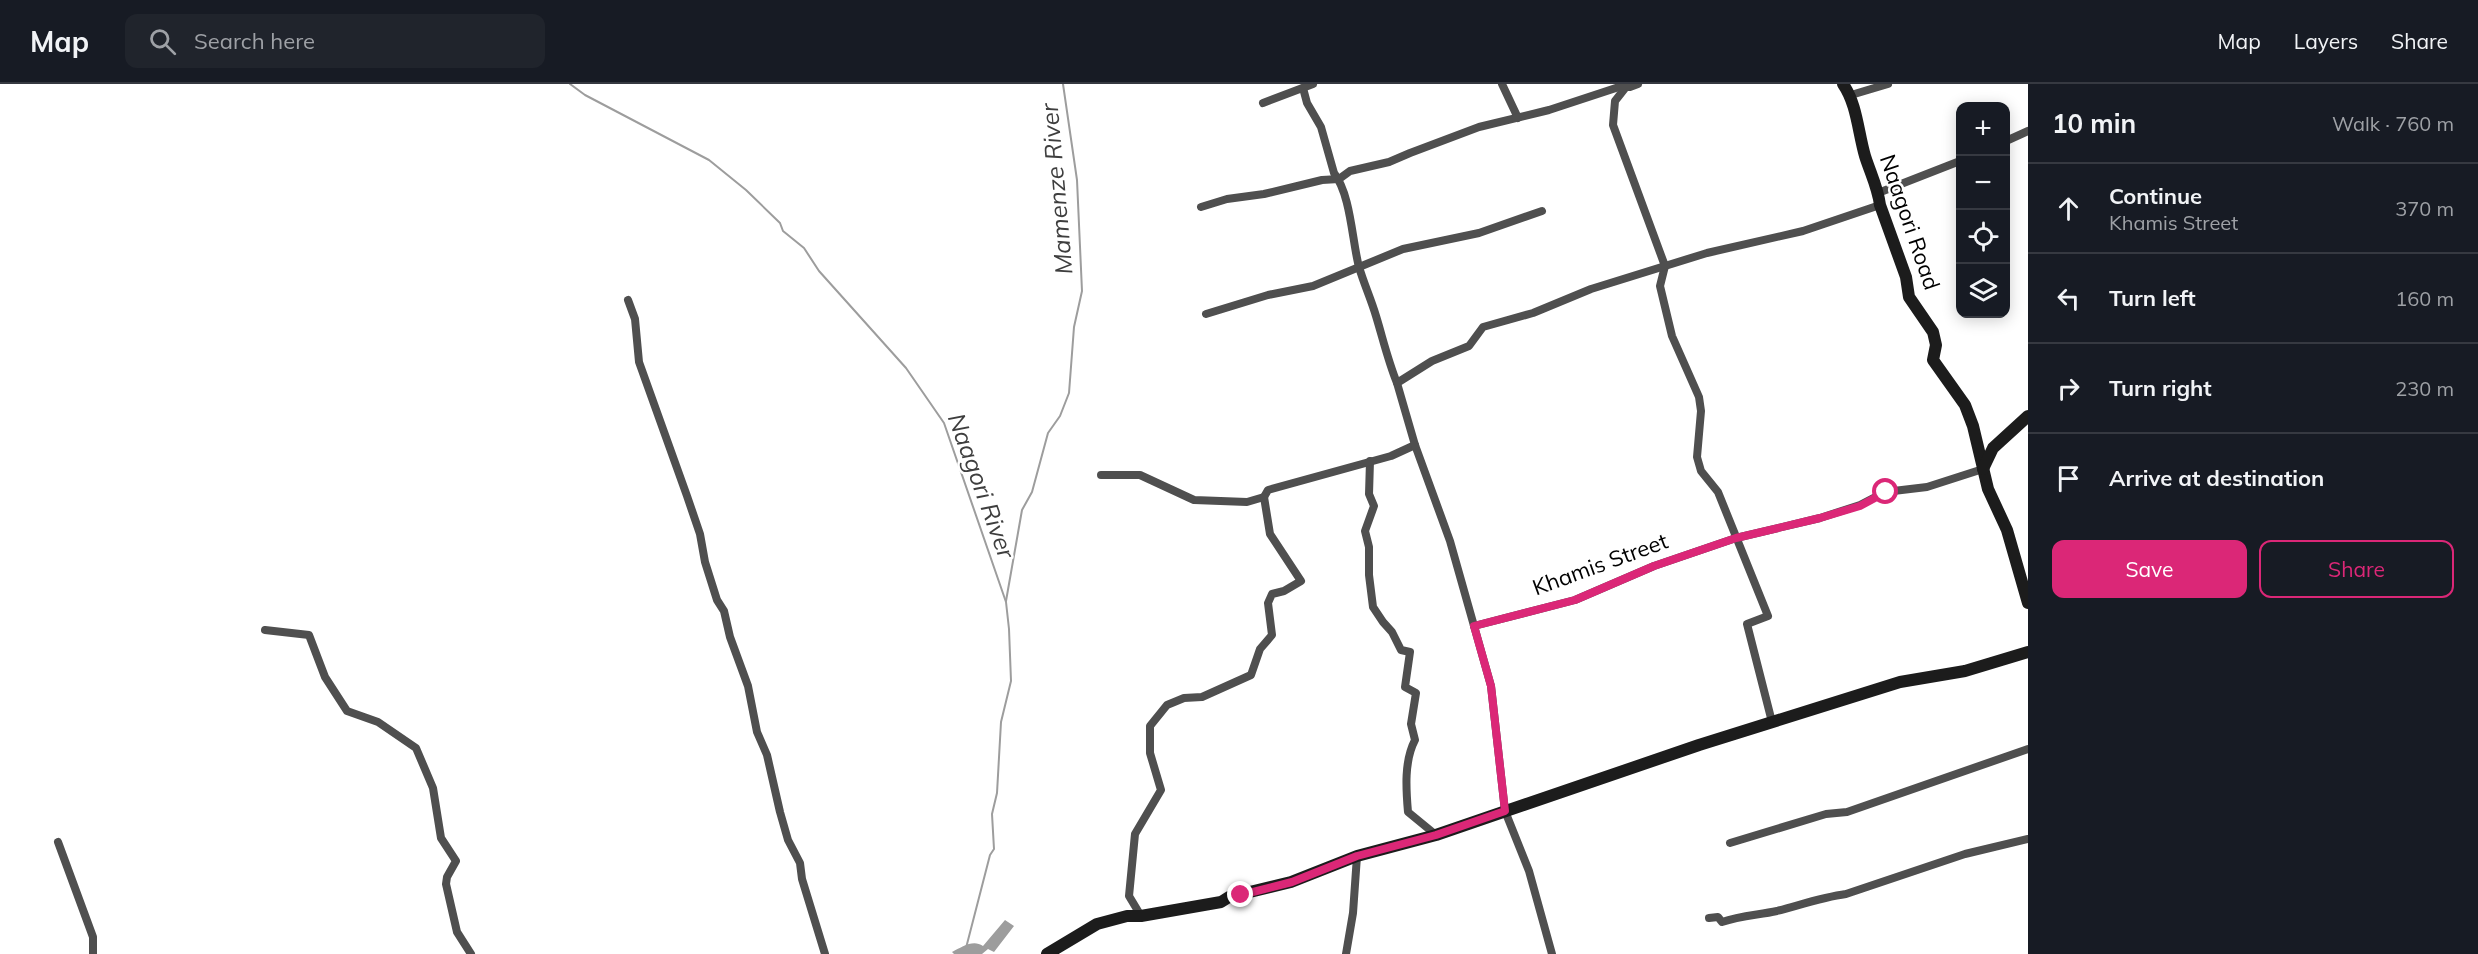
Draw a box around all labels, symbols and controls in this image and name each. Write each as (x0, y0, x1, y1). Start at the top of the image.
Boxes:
search box (125, 14, 545, 68)
text: Map (30, 24, 89, 59)
icon: search (146, 25, 179, 58)
text: Search here (194, 27, 315, 55)
text: Map (2218, 28, 2261, 54)
text: Layers (2294, 28, 2358, 54)
text: Share (2391, 28, 2448, 54)
water label: Mamenze River (1033, 101, 1078, 276)
map controls (1956, 102, 2010, 318)
button: + (1956, 102, 2010, 156)
text: 10 min (2052, 107, 2136, 140)
text: Walk · 760 m (2332, 111, 2454, 136)
street label: Naagori Road (1874, 151, 1946, 293)
button: − (1956, 156, 2010, 210)
text: Continue (2109, 182, 2202, 210)
icon: ahead (2052, 192, 2085, 225)
text: 370 m (2395, 196, 2454, 221)
button: locate (1956, 210, 2010, 264)
text: Khamis Street (2109, 210, 2238, 235)
button: layers (1956, 264, 2010, 318)
icon: left (2052, 282, 2085, 315)
text: Turn left (2109, 284, 2196, 312)
text: 160 m (2395, 286, 2454, 311)
icon: right (2052, 372, 2085, 405)
text: Turn right (2109, 374, 2212, 402)
text: 230 m (2395, 376, 2454, 401)
water label: Naagori River (942, 409, 1023, 564)
icon: arrive (2052, 462, 2085, 495)
text: Arrive at destination (2109, 464, 2324, 492)
route start (1872, 478, 1898, 504)
street label: Khamis Street (1528, 526, 1672, 601)
button: Save (2052, 540, 2247, 598)
button: Share (2259, 540, 2454, 598)
route end (1227, 881, 1253, 907)

